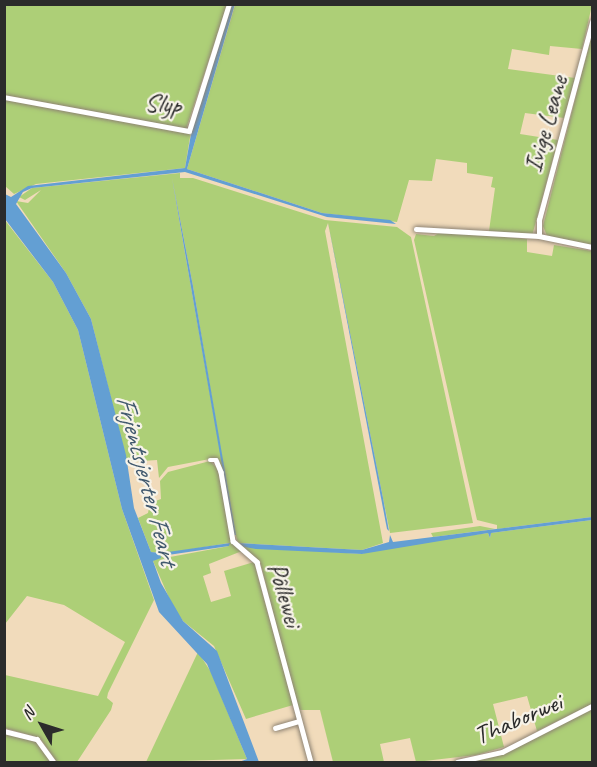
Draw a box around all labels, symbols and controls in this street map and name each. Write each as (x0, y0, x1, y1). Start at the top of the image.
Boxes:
street label: Ivige Leane (518, 73, 574, 175)
street label: Slyp (143, 86, 183, 122)
water label: Frjentsjerter Feart (109, 392, 185, 568)
street label: Pôllewei (261, 559, 309, 631)
street label: Thaborwei (469, 687, 567, 751)
north arrow (12, 695, 72, 755)
text: N (17, 704, 39, 724)

